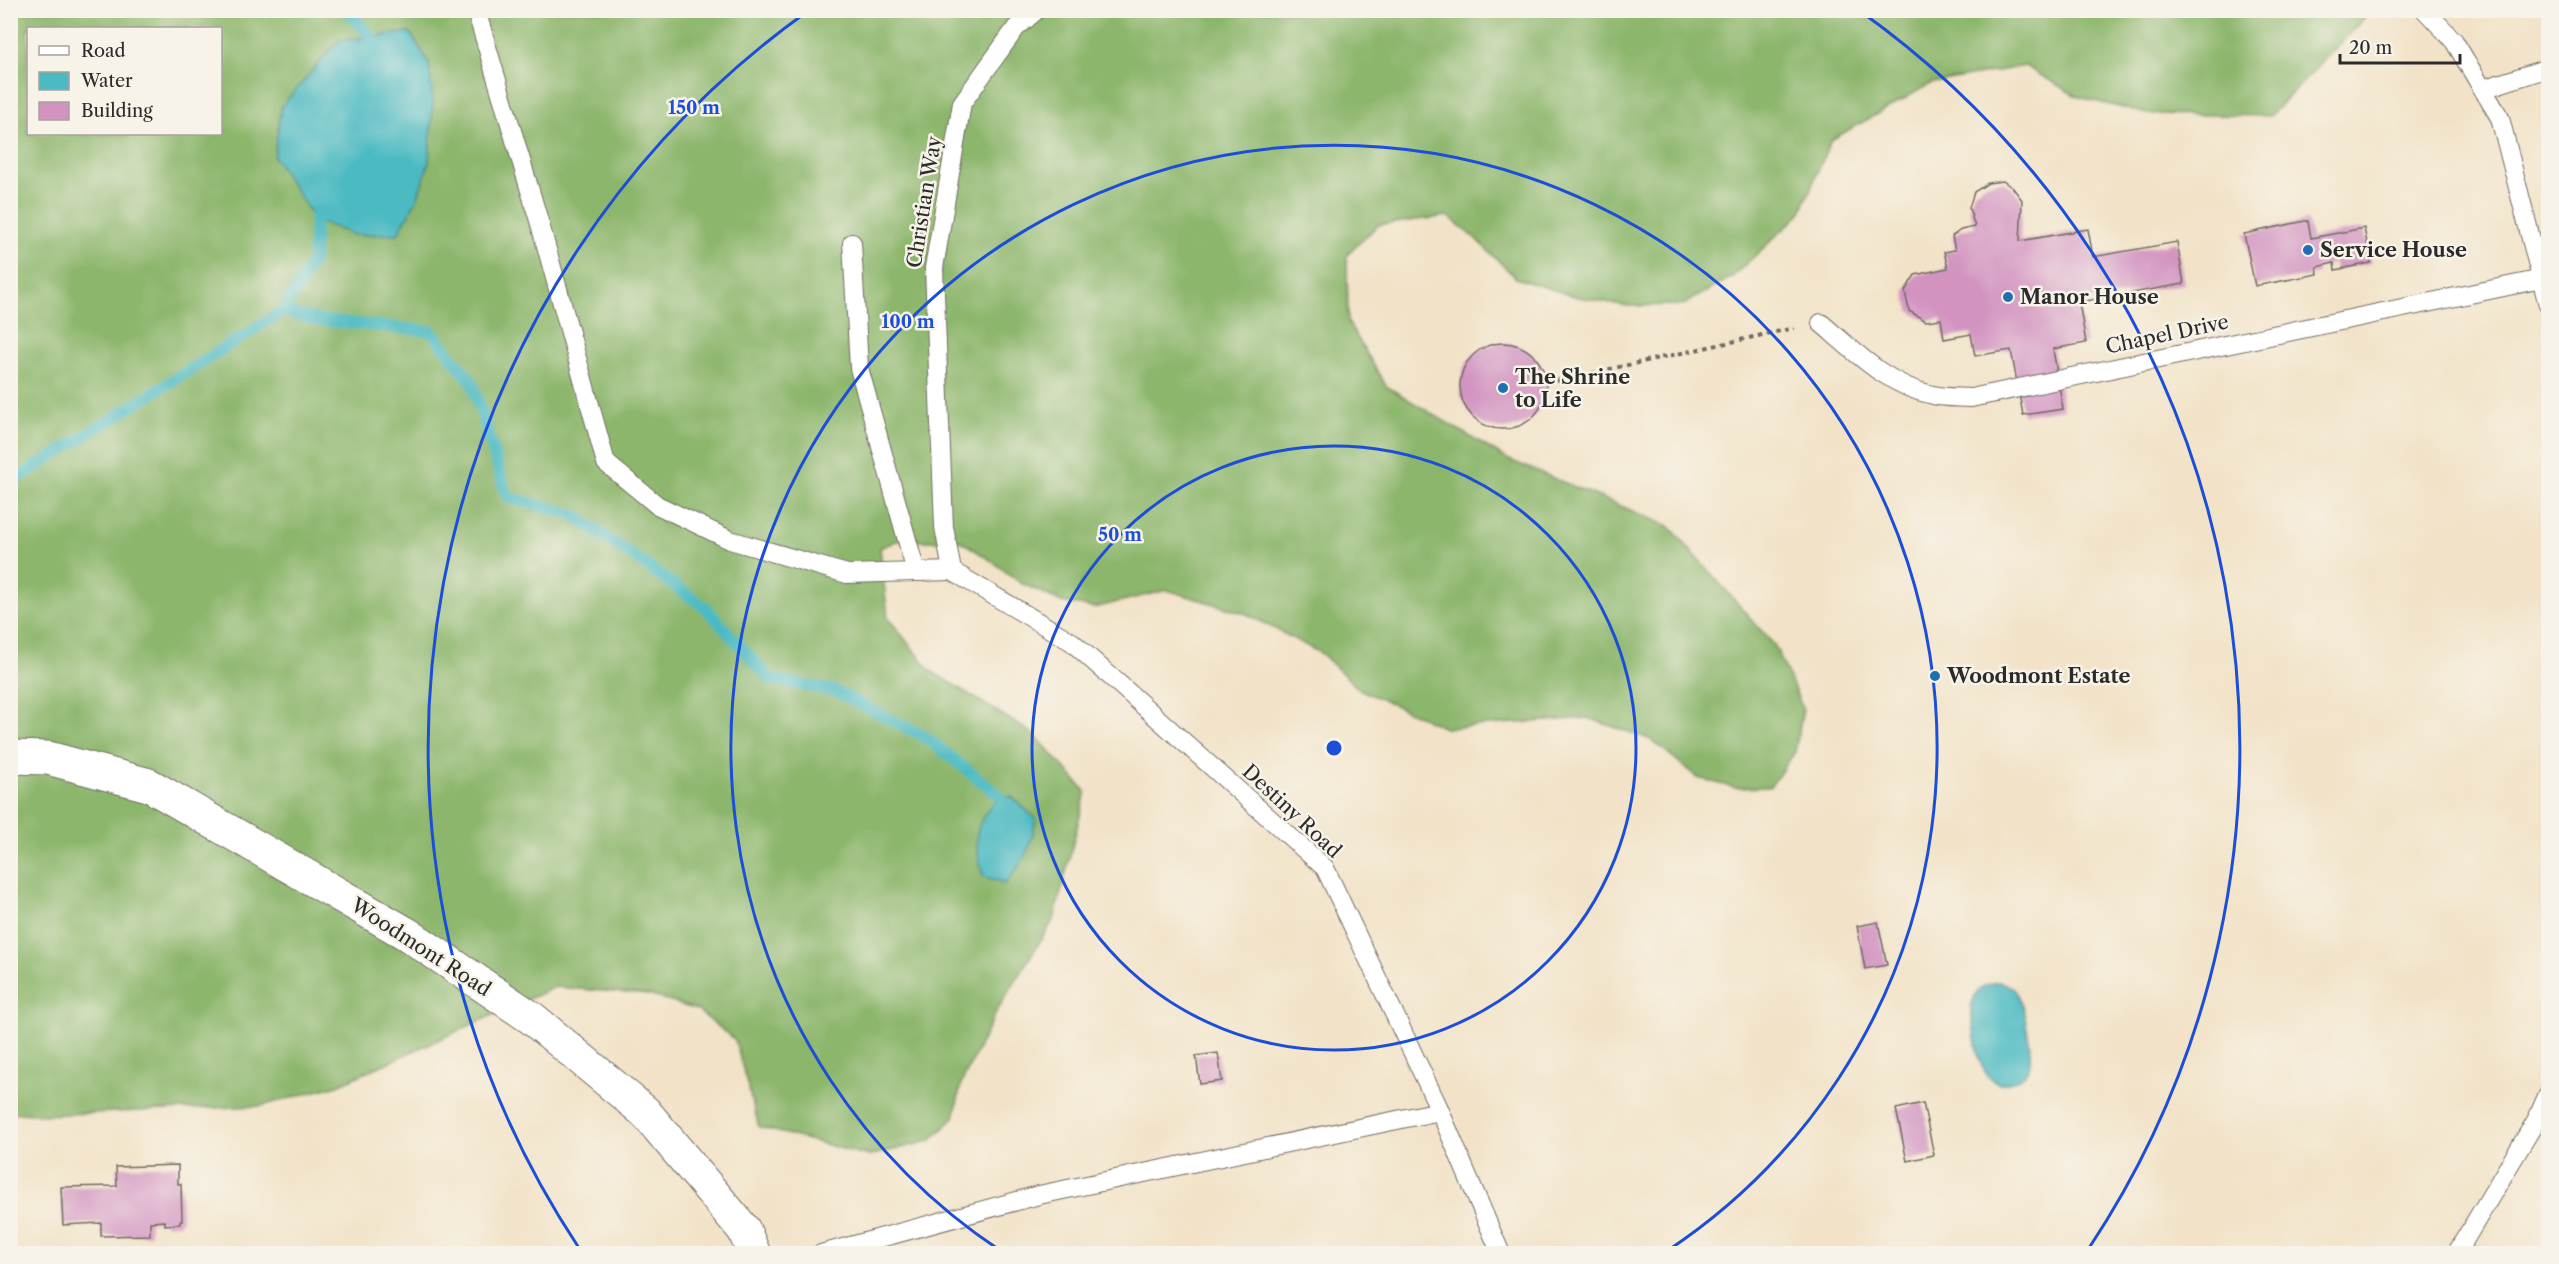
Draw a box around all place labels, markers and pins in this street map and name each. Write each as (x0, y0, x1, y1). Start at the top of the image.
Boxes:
place label: Service House (2320, 238, 2467, 262)
marker: Service House (2301, 243, 2315, 257)
place label: Manor House (2020, 285, 2159, 309)
marker: Manor House (2001, 290, 2015, 304)
place label: The Shrine to Life (1515, 365, 1630, 412)
marker: The Shrine to Life (1496, 381, 1510, 395)
place label: Woodmont Estate (1946, 664, 2131, 688)
marker: Woodmont Estate (1928, 669, 1942, 683)
centre of rings (1324, 738, 1344, 758)

